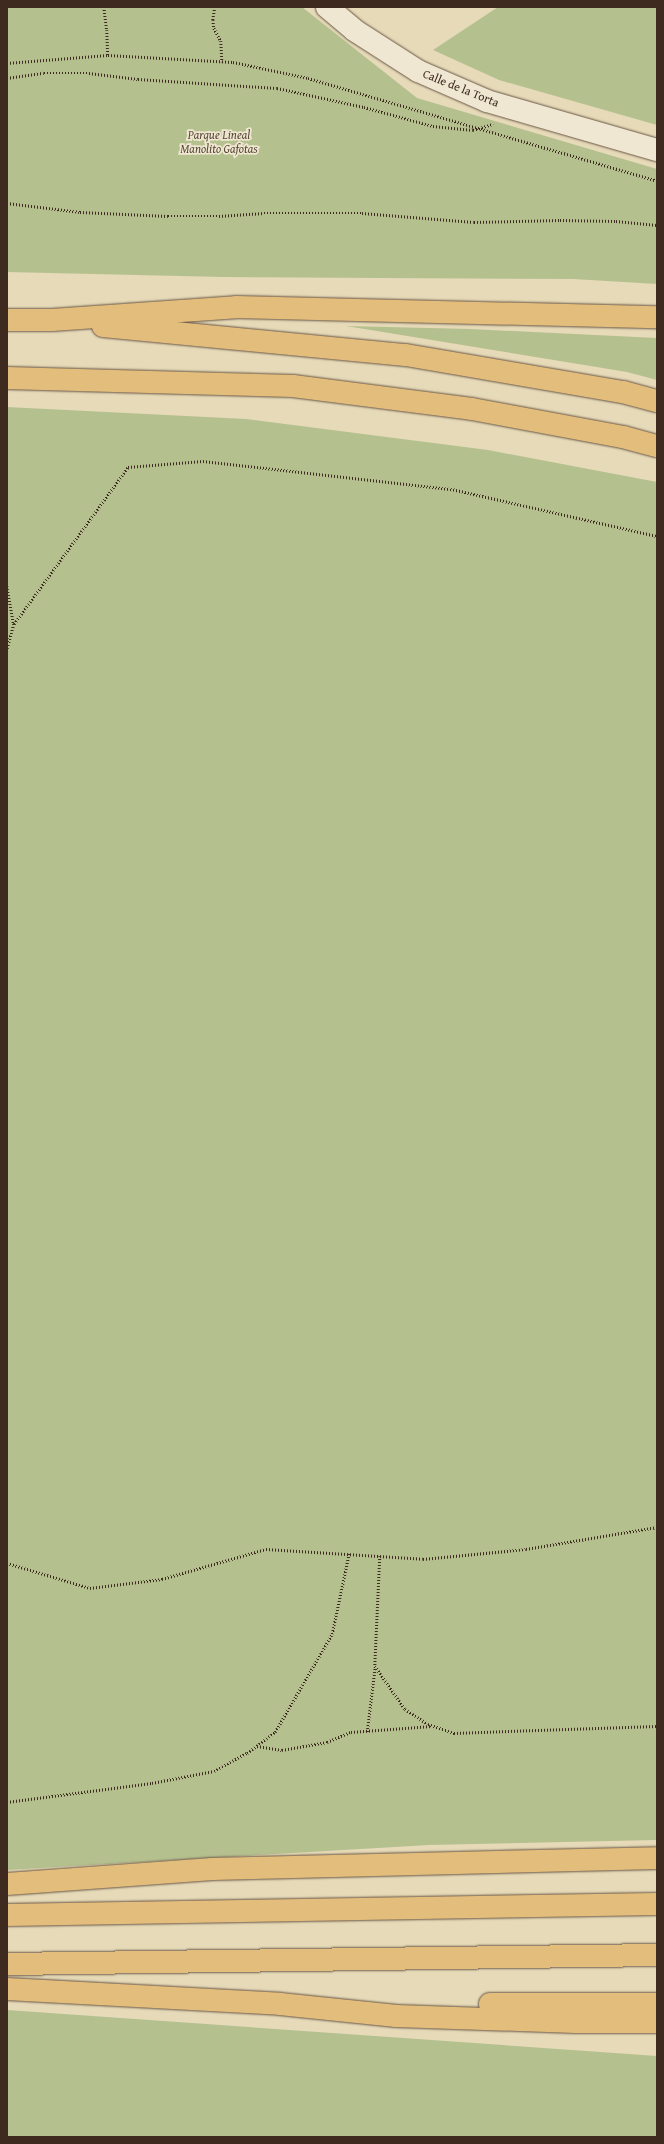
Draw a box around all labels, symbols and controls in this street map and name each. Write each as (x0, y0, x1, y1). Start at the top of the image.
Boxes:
street label: Calle de la Torta (421, 66, 501, 110)
park label: Parque Lineal Manolito Gafotas (180, 128, 258, 156)

